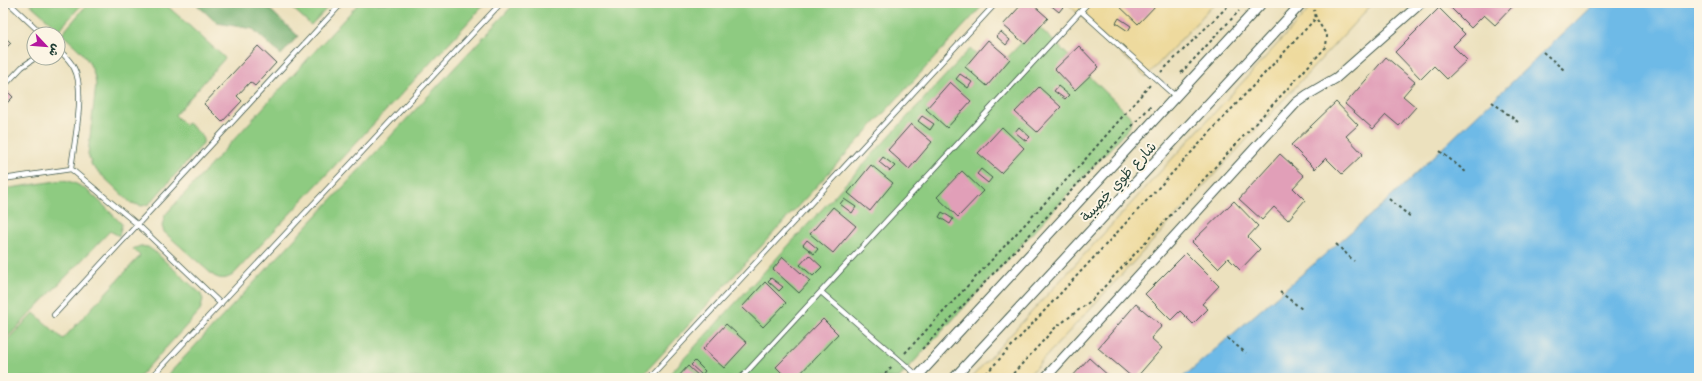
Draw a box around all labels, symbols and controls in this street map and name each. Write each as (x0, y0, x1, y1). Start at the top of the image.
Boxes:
north arrow (26, 26, 66, 66)
text: ش (45, 41, 66, 60)
street label: شارع طَوِي خِصِيبة (1075, 136, 1162, 227)

